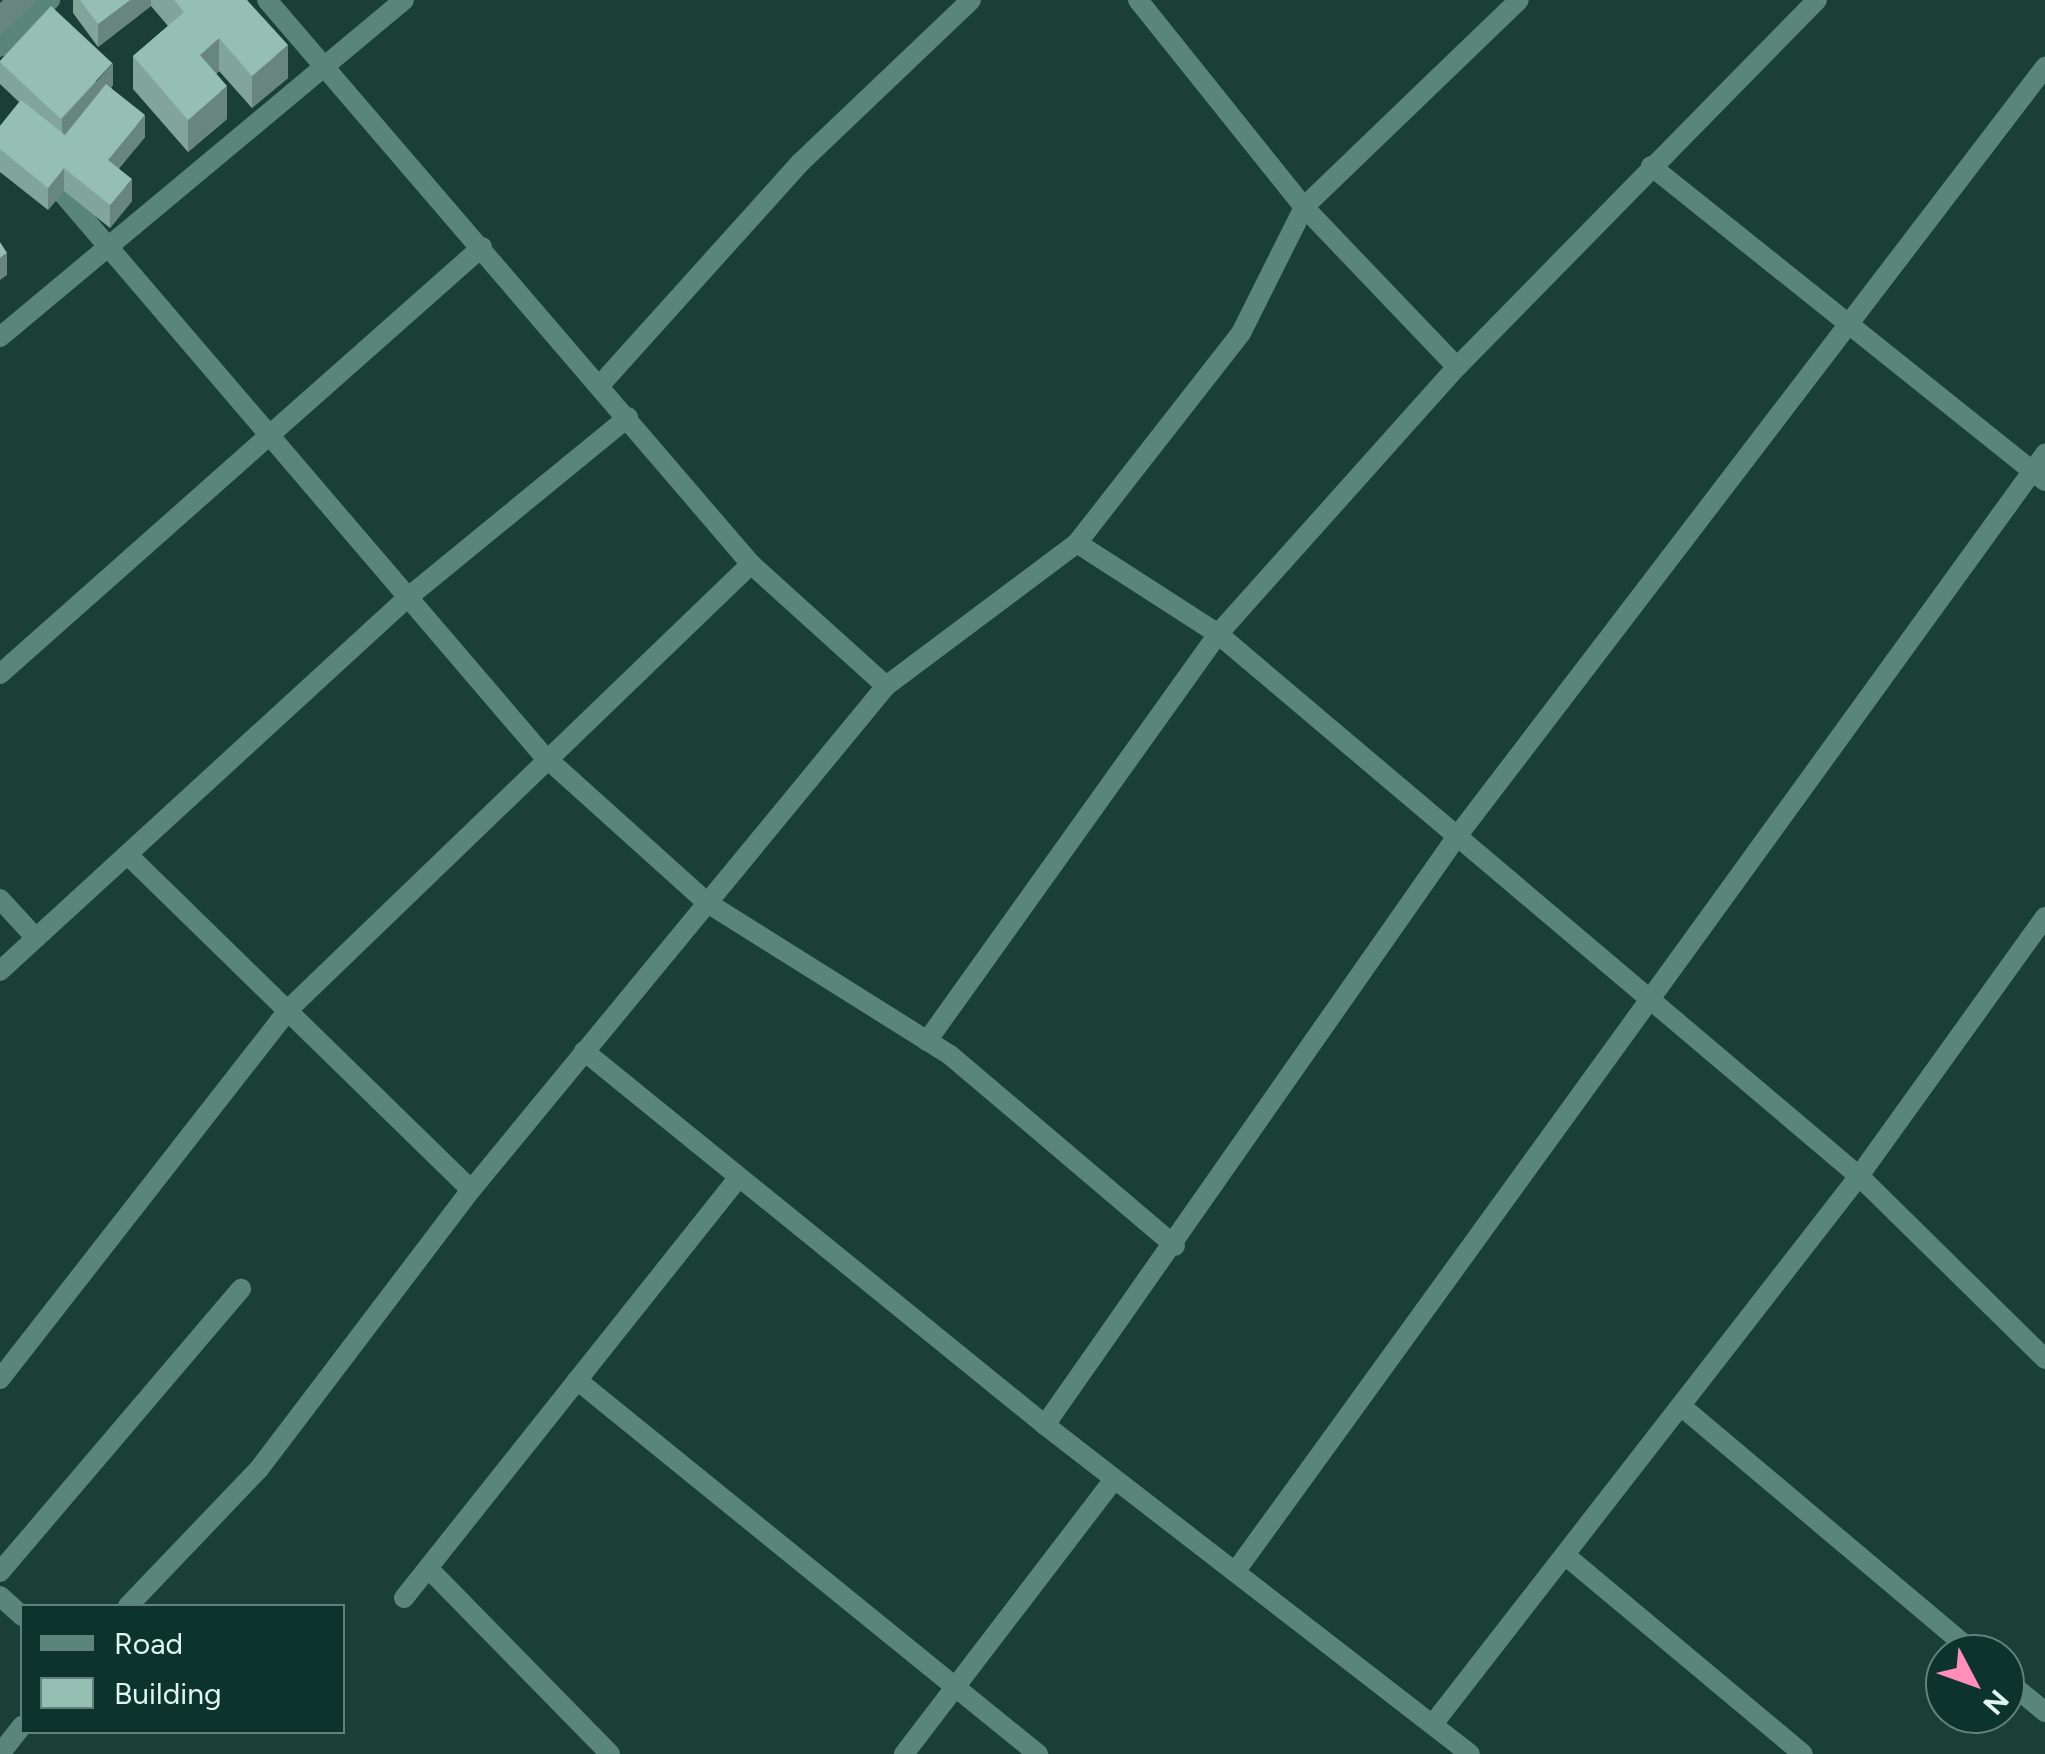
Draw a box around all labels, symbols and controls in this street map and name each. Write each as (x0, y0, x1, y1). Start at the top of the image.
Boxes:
legend (20, 1604, 345, 1734)
text: Road (114, 1625, 183, 1662)
north arrow (1925, 1634, 2025, 1734)
text: Building (114, 1675, 222, 1712)
text: N (1976, 1683, 2016, 1722)

